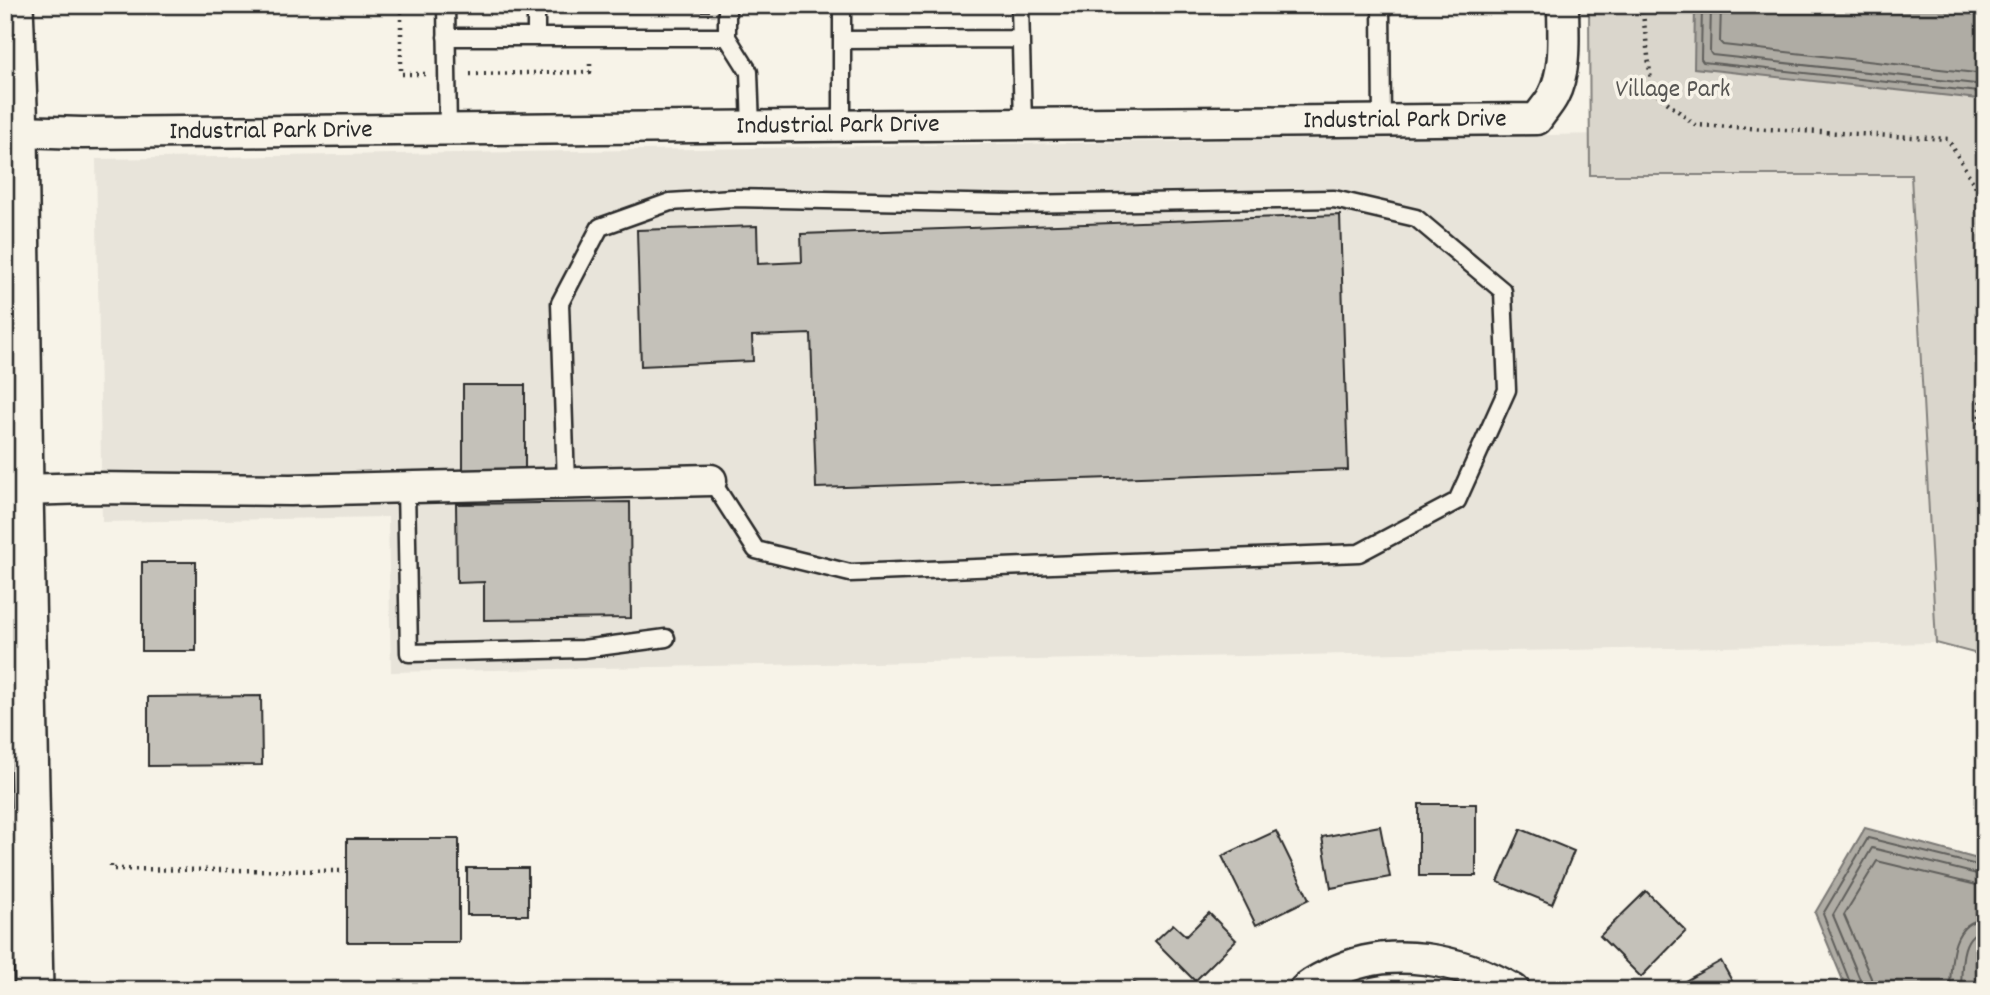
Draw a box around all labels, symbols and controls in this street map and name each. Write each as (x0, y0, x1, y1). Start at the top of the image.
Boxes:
park label: Village Park (1616, 72, 1730, 109)
street label: Industrial Park Drive (1303, 101, 1507, 140)
street label: Industrial Park Drive (736, 106, 940, 145)
street label: Industrial Park Drive (169, 112, 373, 151)

